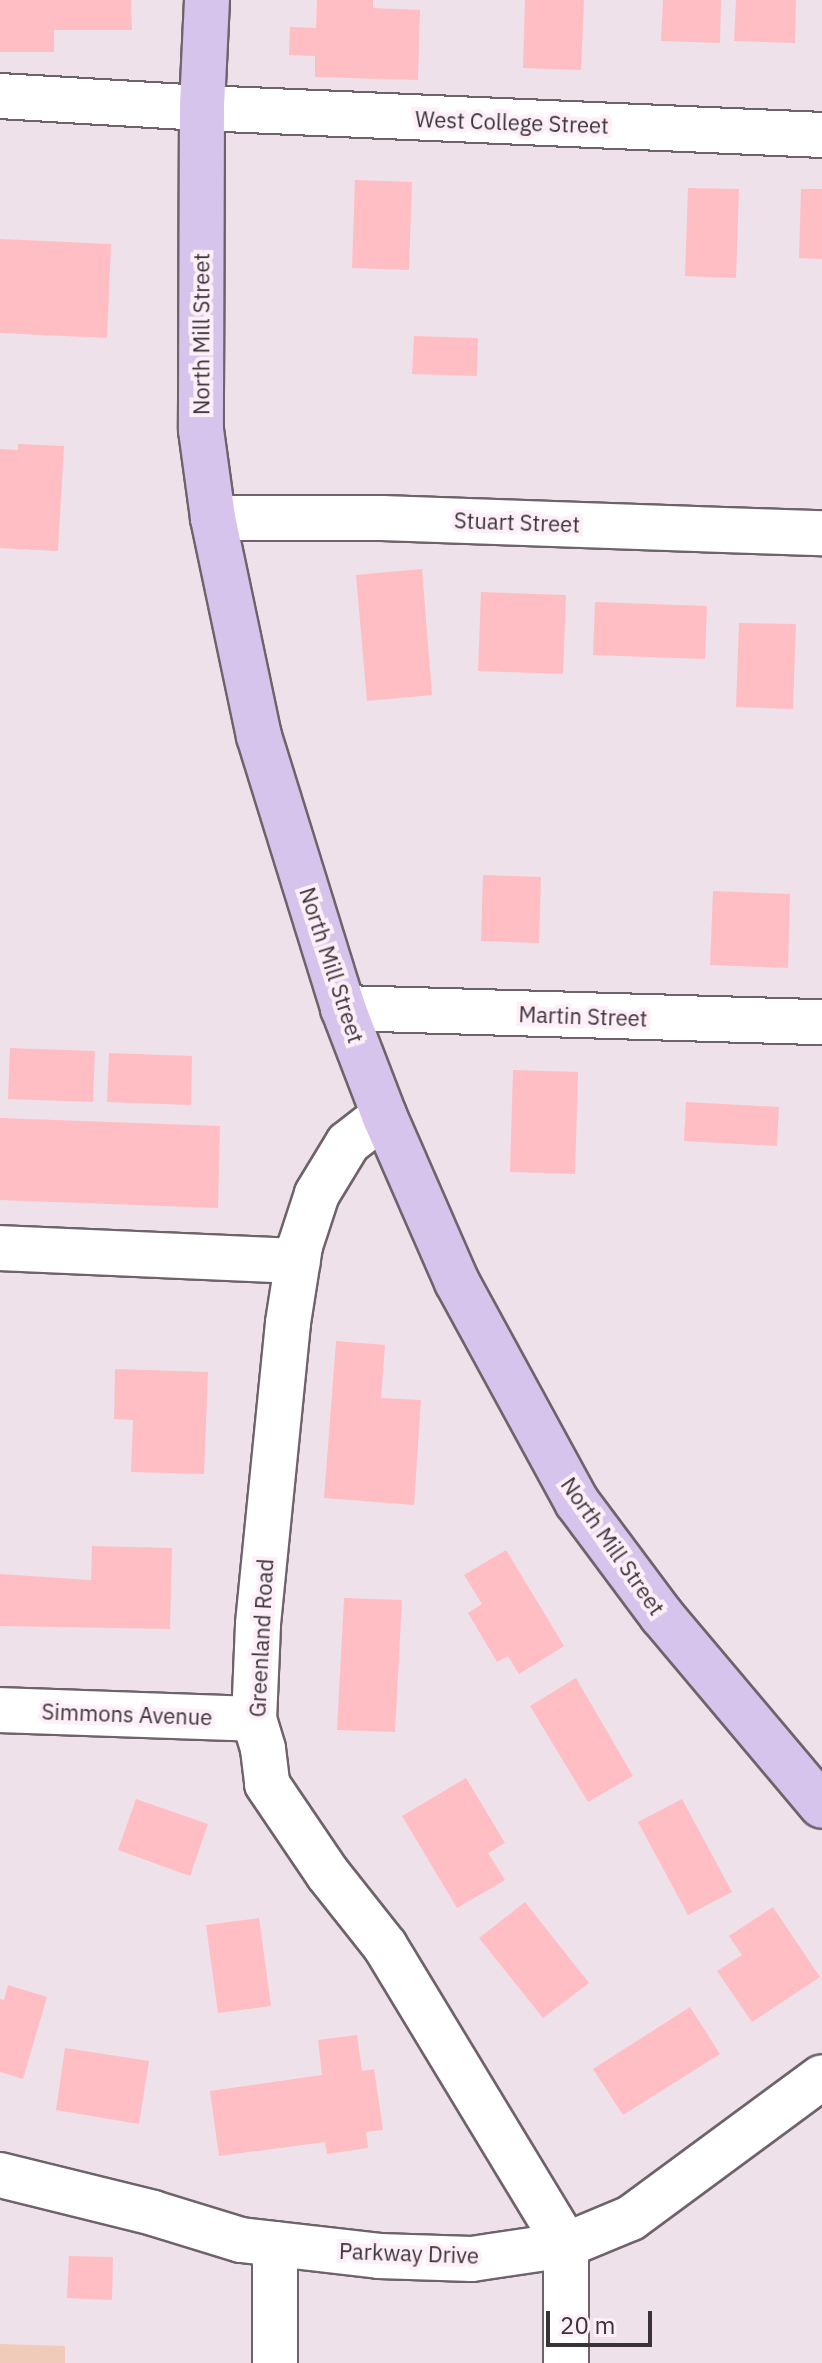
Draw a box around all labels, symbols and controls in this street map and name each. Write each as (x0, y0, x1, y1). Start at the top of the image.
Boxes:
street label: West College Street (415, 105, 609, 139)
street label: North Mill Street (188, 253, 214, 415)
street label: Stuart Street (453, 507, 581, 537)
street label: North Mill Street (294, 884, 370, 1046)
street label: Martin Street (518, 1001, 648, 1031)
street label: North Mill Street (556, 1472, 670, 1620)
street label: Greenland Road (244, 1558, 278, 1718)
street label: Simmons Avenue (41, 1698, 213, 1730)
street label: Parkway Drive (339, 2237, 479, 2269)
scale bar (550, 2295, 656, 2345)
text: 20 m (560, 2309, 615, 2341)

